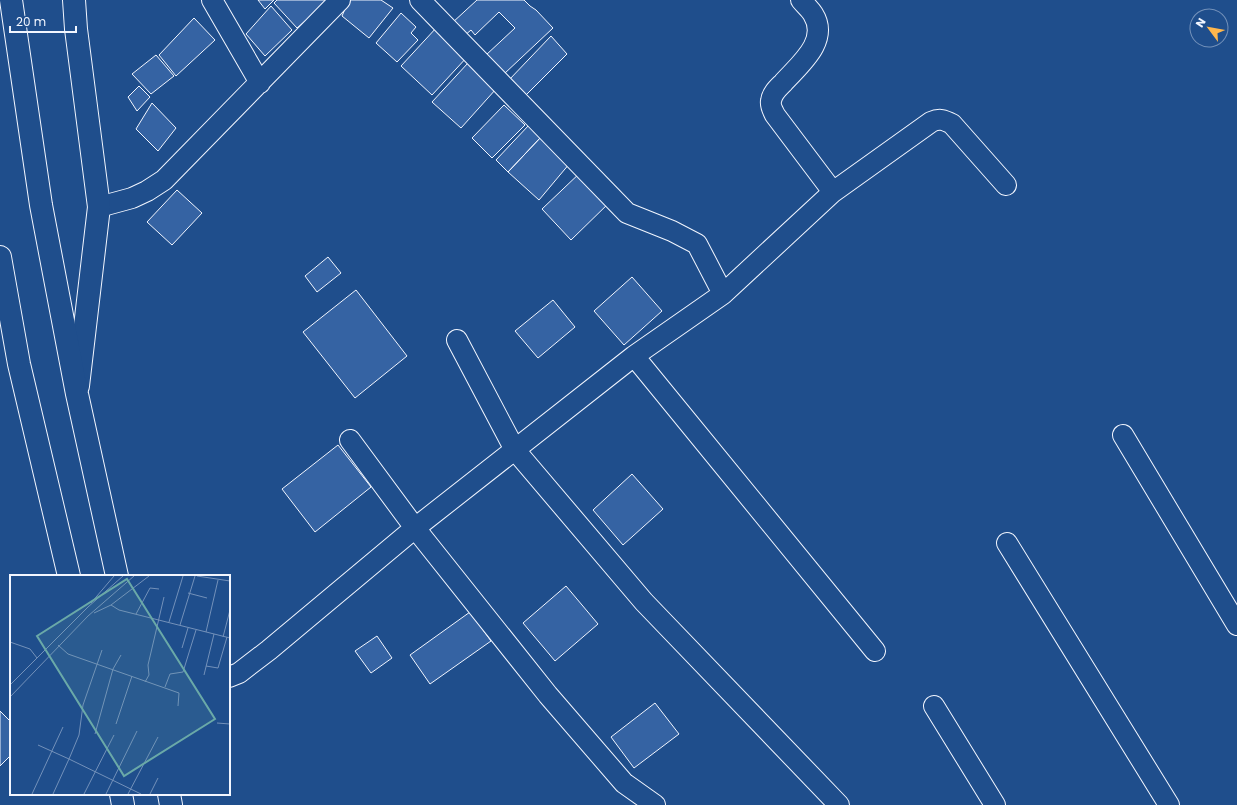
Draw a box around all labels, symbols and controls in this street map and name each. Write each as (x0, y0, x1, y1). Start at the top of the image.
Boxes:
scale bar (10, 8, 76, 34)
north arrow (1189, 8, 1229, 48)
text: 20 m (16, 13, 46, 30)
text: N (1192, 15, 1209, 30)
inset map (10, 575, 230, 795)

